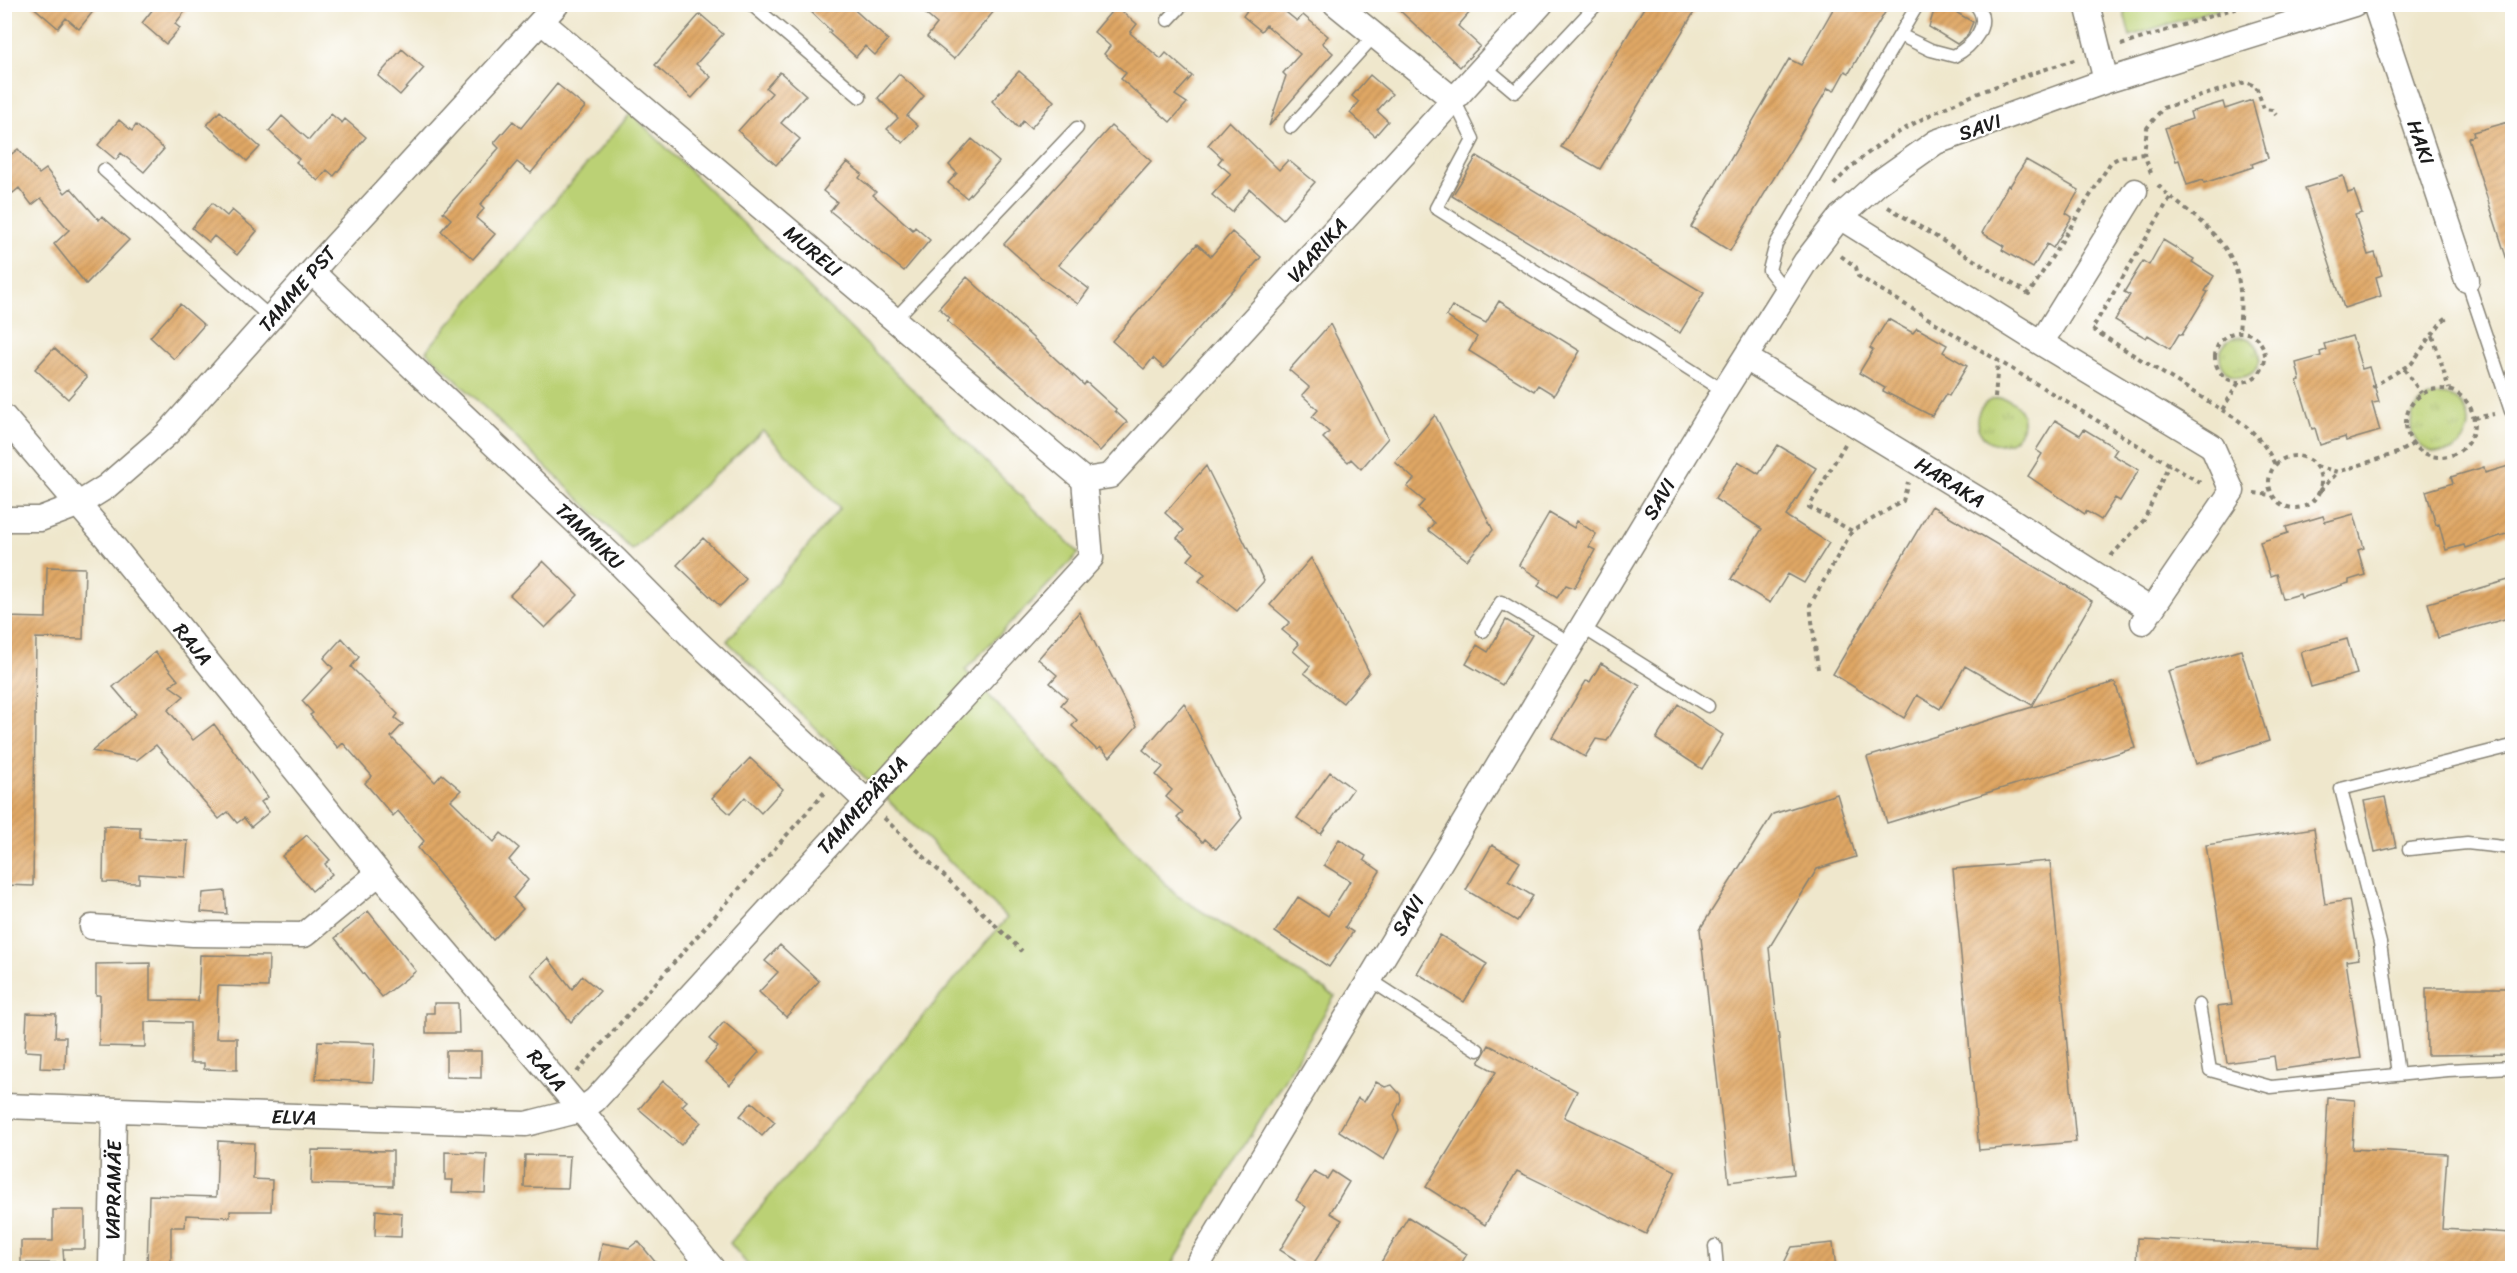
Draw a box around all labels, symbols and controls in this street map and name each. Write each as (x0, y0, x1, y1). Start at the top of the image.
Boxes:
street label: SAVI (1954, 104, 2007, 151)
street label: HAKI (2397, 115, 2444, 169)
street label: VAARIKA (1278, 209, 1357, 291)
street label: MURELI (775, 216, 850, 287)
street label: TAMME PST (249, 237, 346, 341)
street label: HARAKA (1908, 447, 1992, 518)
street label: SAVI (1633, 472, 1686, 527)
street label: TAMMIKU (547, 494, 633, 579)
street label: RAJA (164, 615, 221, 674)
street label: TAMMEPÄRJA (808, 747, 917, 863)
street label: SAVI (1382, 888, 1435, 943)
street label: RAJA (518, 1041, 575, 1100)
street label: ELVA (271, 1099, 317, 1136)
street label: VAPRAMÄE (95, 1138, 132, 1240)

